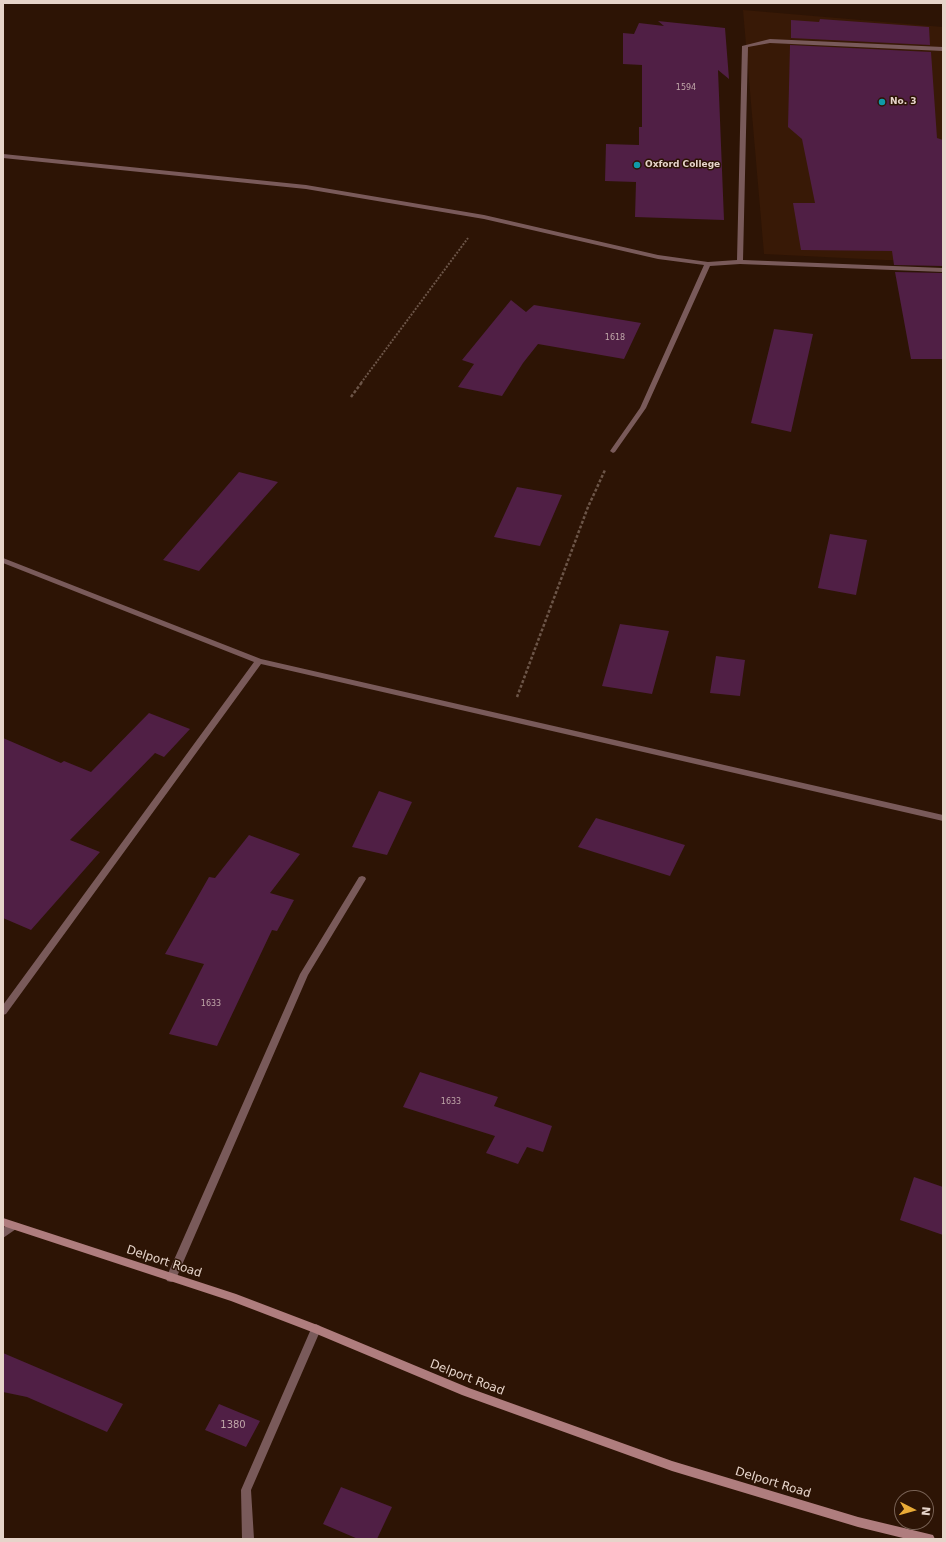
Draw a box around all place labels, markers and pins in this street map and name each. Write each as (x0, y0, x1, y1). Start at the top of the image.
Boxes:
marker: No. 3 (877, 97, 887, 107)
place label: No. 3 (890, 97, 917, 107)
marker: Oxford College (632, 160, 642, 170)
place label: Oxford College (645, 160, 720, 170)

